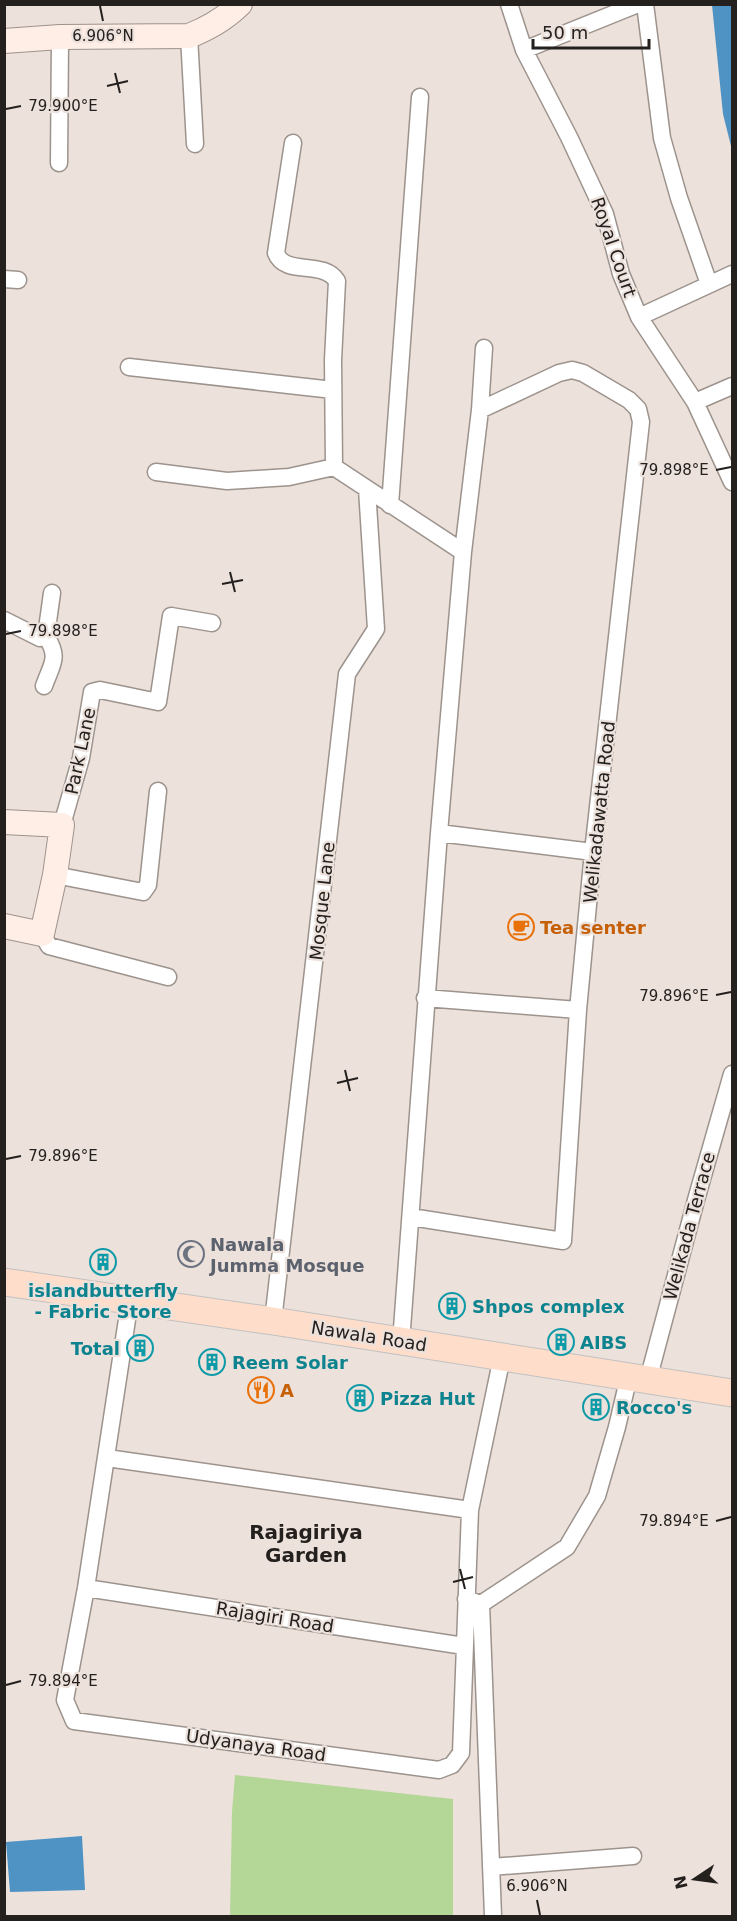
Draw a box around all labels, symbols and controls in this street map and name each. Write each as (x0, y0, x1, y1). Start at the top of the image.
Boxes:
scale bar (533, 12, 648, 50)
text: 50 m (542, 22, 588, 43)
text: 6.906°N (72, 27, 134, 45)
text: 79.900°E (28, 97, 98, 115)
street label: Royal Court (587, 194, 641, 300)
text: 79.898°E (639, 461, 709, 479)
text: 79.898°E (28, 622, 98, 640)
street label: Park Lane (61, 706, 99, 796)
street label: Welikadawatta Road (579, 720, 619, 904)
street label: Mosque Lane (305, 841, 339, 961)
cafe icon: Tea senter (506, 912, 536, 942)
place label: Tea senter (540, 917, 646, 938)
text: 79.896°E (639, 987, 709, 1005)
text: 79.896°E (28, 1147, 98, 1165)
street label: Welikada Terrace (659, 1150, 719, 1302)
place label: Nawala Jumma Mosque (208, 1234, 364, 1276)
mosque icon: Nawala Jumma Mosque (176, 1239, 206, 1269)
building icon: islandbutterfly - Fabric Store (88, 1247, 118, 1277)
place label: islandbutterfly - Fabric Store (28, 1280, 178, 1322)
building icon: Shpos complex (437, 1291, 467, 1321)
place label: Shpos complex (472, 1296, 625, 1317)
street label: Nawala Road (309, 1316, 429, 1356)
building icon: AIBS (546, 1327, 576, 1357)
place label: AIBS (580, 1332, 627, 1353)
building icon: Total (125, 1333, 155, 1363)
place label: Total (71, 1338, 120, 1359)
building icon: Reem Solar (197, 1347, 227, 1377)
place label: Reem Solar (232, 1352, 348, 1373)
restaurant icon: A (246, 1375, 276, 1405)
place label: A (280, 1380, 294, 1401)
building icon: Pizza Hut (345, 1383, 375, 1413)
place label: Pizza Hut (380, 1388, 476, 1409)
building icon: Rocco's (581, 1392, 611, 1422)
place label: Rocco's (616, 1397, 692, 1418)
text: 79.894°E (639, 1512, 709, 1530)
district label: Rajagiriya Garden (249, 1520, 363, 1567)
street label: Rajagiri Road (215, 1597, 335, 1637)
text: 79.894°E (28, 1672, 98, 1690)
street label: Udyanaya Road (185, 1725, 327, 1765)
north arrow (665, 1849, 725, 1909)
text: N (670, 1874, 692, 1891)
text: 6.906°N (506, 1877, 568, 1895)

